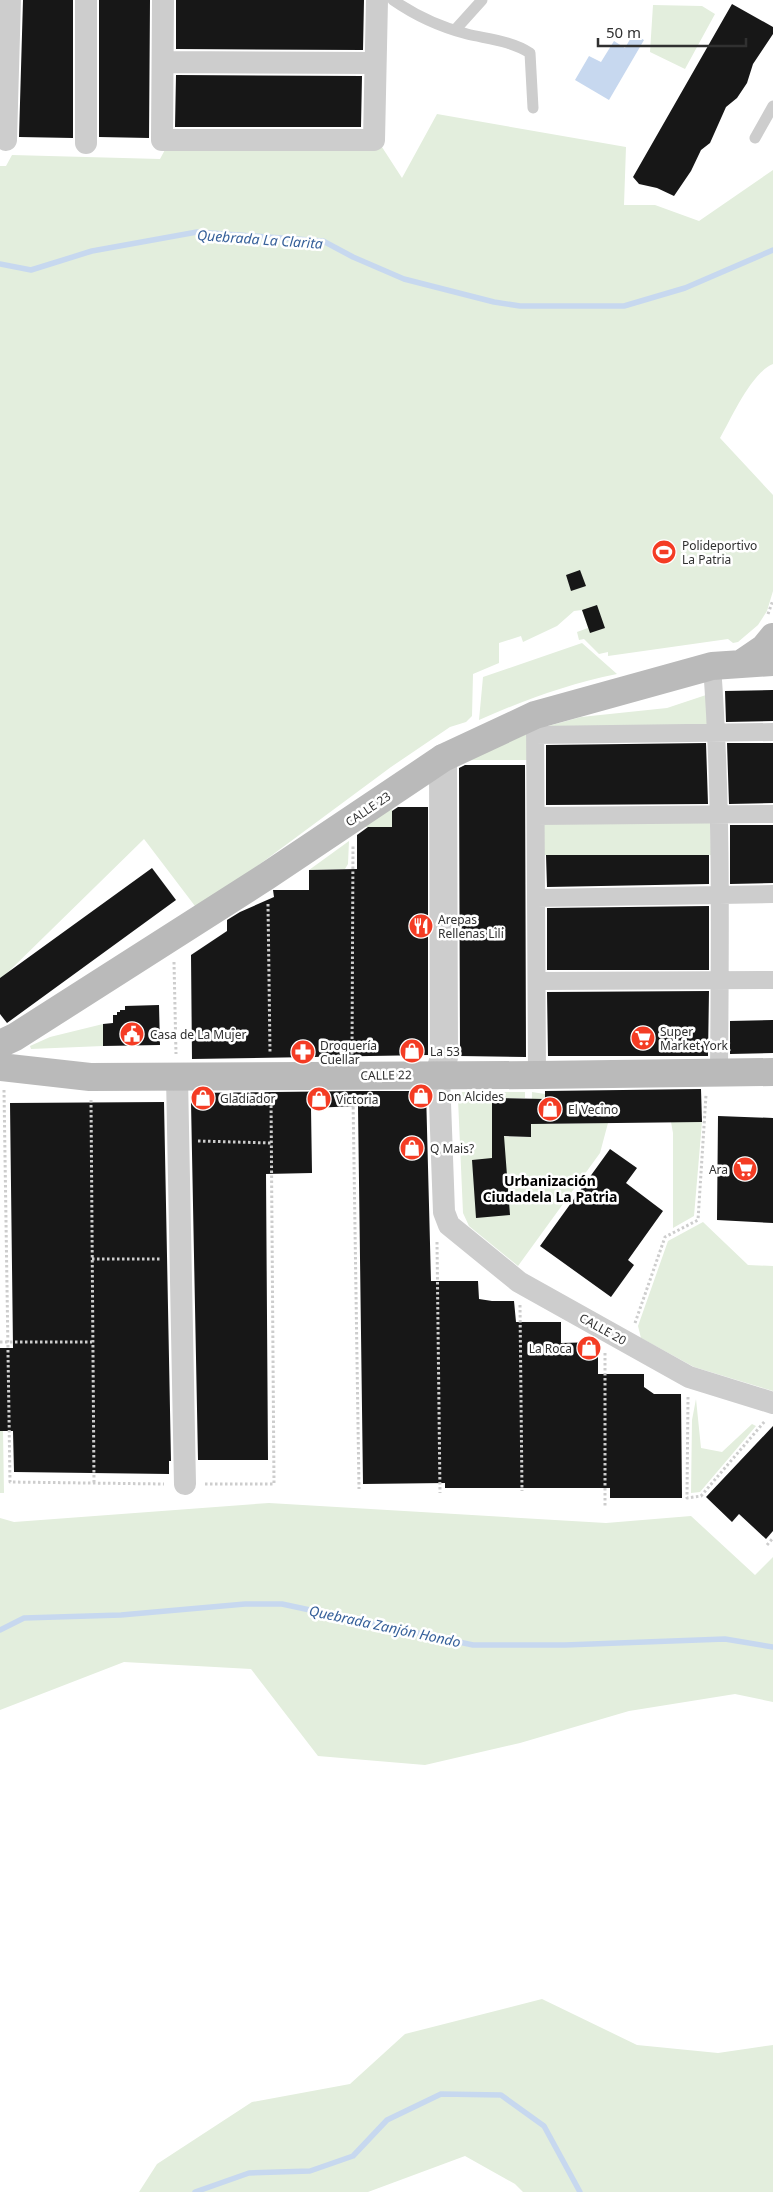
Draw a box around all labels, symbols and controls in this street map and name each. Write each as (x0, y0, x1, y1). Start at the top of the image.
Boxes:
scale bar (598, 15, 746, 47)
text: 50 m (606, 22, 641, 42)
water label: Quebrada La Clarita (196, 225, 324, 253)
place label: Polideportivo La Patria (682, 537, 757, 568)
sports icon: Polideportivo La Patria (651, 539, 677, 565)
street label: CALLE 23 (342, 788, 394, 830)
place label: Arepas Rellenas Lili (438, 911, 504, 942)
restaurant icon: Arepas Rellenas Lili (408, 913, 434, 939)
public building icon: Casa de La Mujer (119, 1021, 145, 1047)
place label: Super Market York (660, 1023, 729, 1054)
supermarket icon: Super Market York (630, 1025, 656, 1051)
place label: Casa de La Mujer (150, 1026, 246, 1043)
place label: Droguería Cuellar (320, 1037, 377, 1068)
shop icon: La 53 (399, 1038, 425, 1064)
pharmacy icon: Droguería Cuellar (290, 1039, 316, 1065)
place label: La 53 (430, 1043, 460, 1060)
street label: CALLE 22 (360, 1066, 412, 1084)
shop icon: Don Alcides (408, 1083, 434, 1109)
shop icon: Gladiador (190, 1085, 216, 1111)
shop icon: Victoria (306, 1086, 332, 1112)
place label: Don Alcides (438, 1088, 504, 1105)
place label: Gladiador (220, 1090, 275, 1107)
place label: Victoria (336, 1091, 378, 1108)
shop icon: El Vecino (537, 1096, 563, 1122)
place label: El Vecino (568, 1101, 618, 1118)
shop icon: Q Mais? (399, 1135, 425, 1161)
place label: Q Mais? (430, 1140, 474, 1157)
supermarket icon: Ara (732, 1156, 758, 1182)
place label: Ara (709, 1161, 728, 1178)
district label: Urbanización Ciudadela La Patria (483, 1171, 617, 1206)
street label: CALLE 20 (576, 1309, 630, 1349)
shop icon: La Roca (576, 1335, 602, 1361)
place label: La Roca (529, 1340, 572, 1357)
water label: Quebrada Zanjón Hondo (307, 1601, 463, 1651)

